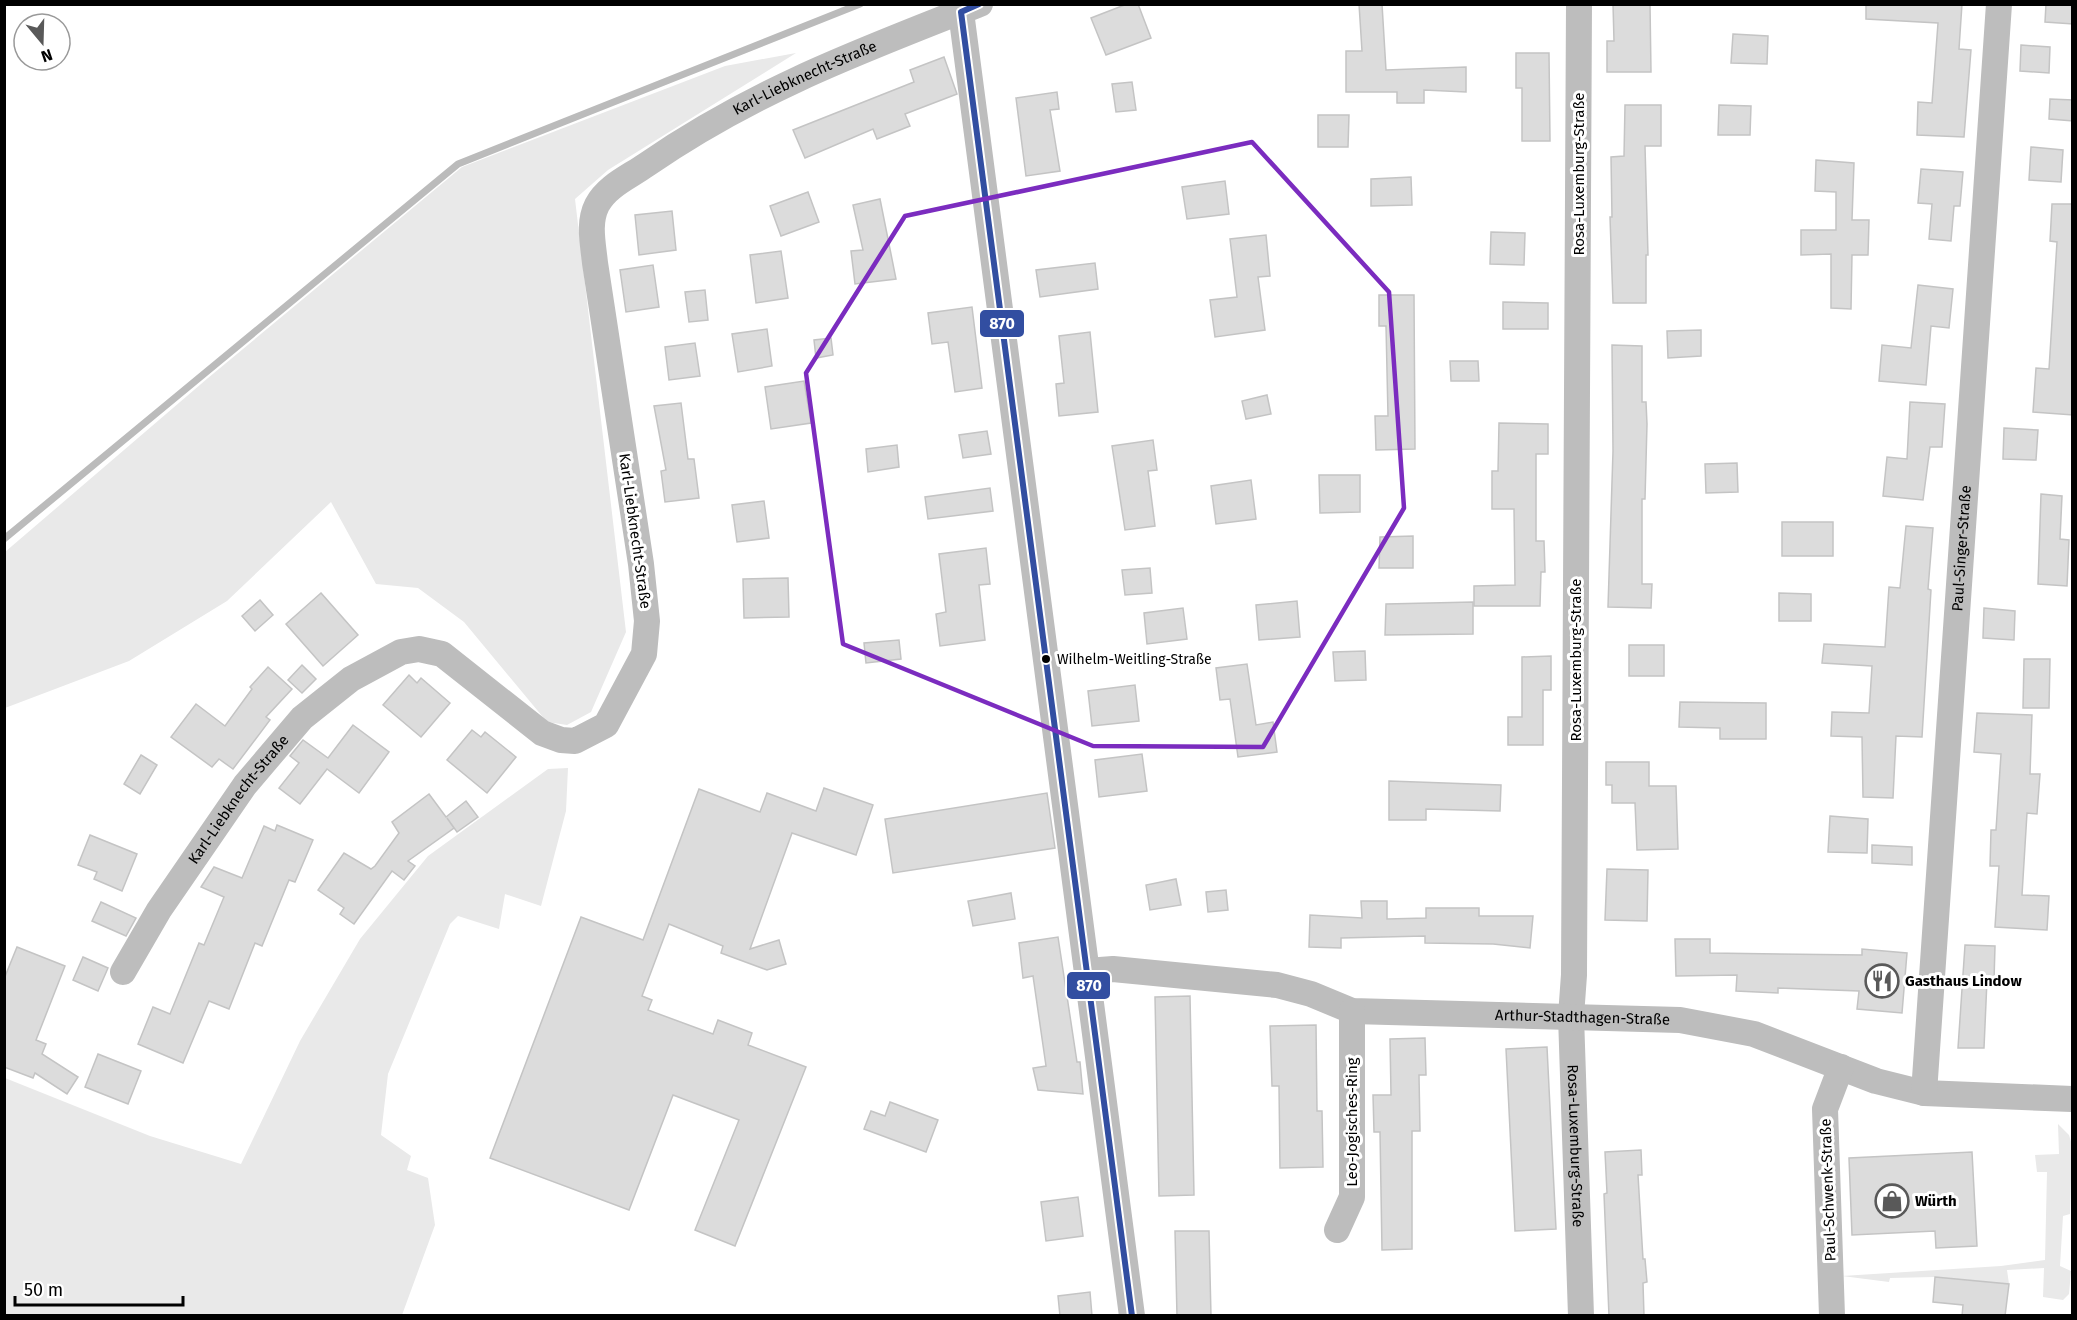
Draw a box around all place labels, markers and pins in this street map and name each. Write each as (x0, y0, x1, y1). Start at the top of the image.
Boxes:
place label: Wilhelm-Weitling-Straße (1057, 651, 1212, 668)
marker: Wilhelm-Weitling-Straße (1040, 653, 1052, 665)
restaurant icon: Gasthaus Lindow (1864, 963, 1900, 999)
place label: Gasthaus Lindow (1905, 972, 2022, 990)
shop icon: Würth (1874, 1183, 1910, 1219)
place label: Würth (1915, 1192, 1957, 1210)

